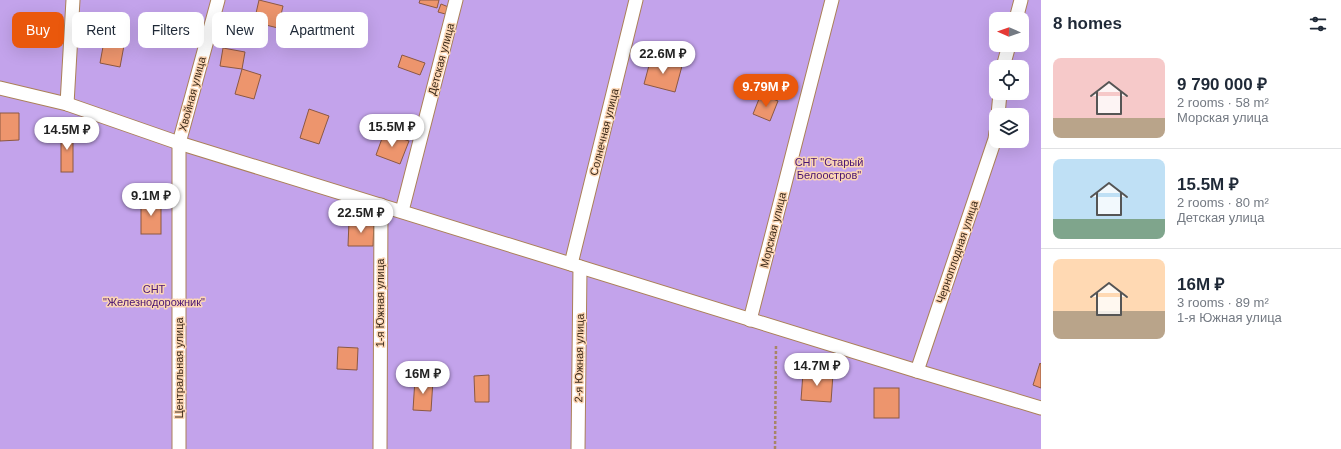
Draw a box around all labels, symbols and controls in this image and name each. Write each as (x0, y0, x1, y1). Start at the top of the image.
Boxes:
chip: Buy (12, 12, 64, 48)
chip: Rent (72, 12, 130, 48)
chip: Filters (138, 12, 204, 48)
chip: New (212, 12, 268, 48)
chip: Apartment (276, 12, 368, 48)
north arrow (989, 12, 1029, 52)
map controls (989, 12, 1029, 148)
icon: filters (1307, 13, 1329, 35)
text: 8 homes (1053, 14, 1122, 33)
street label: Детская улица (426, 21, 457, 96)
pin: 22.6M ₽ (626, 41, 700, 75)
text: 22.6M ₽ (639, 46, 687, 61)
street label: Хвойная улица (176, 55, 208, 133)
button: locate (989, 60, 1029, 100)
pin: 9.79M ₽ (729, 74, 803, 108)
icon: home (1085, 74, 1133, 122)
text: 9 790 000 ₽ (1177, 75, 1267, 94)
text: 9.79M ₽ (742, 79, 790, 94)
street label: Солнечная улица (587, 86, 621, 177)
text: 2 rooms · 58 m² (1177, 95, 1269, 110)
button: layers (989, 108, 1029, 148)
text: Морская улица (1177, 110, 1269, 125)
pin: 15.5M ₽ (355, 114, 429, 148)
pin: 14.5M ₽ (30, 117, 104, 151)
text: 15.5M ₽ (368, 119, 416, 134)
text: 14.5M ₽ (43, 122, 91, 137)
park label: СНТ "Старый Белоостров" (795, 156, 863, 181)
icon: home (1085, 175, 1133, 223)
text: 15.5M ₽ (1177, 175, 1239, 194)
pin: 9.1M ₽ (118, 183, 184, 217)
text: 9.1M ₽ (131, 188, 171, 203)
street label: Морская улица (758, 190, 788, 269)
text: 2 rooms · 80 m² (1177, 195, 1269, 210)
street label: Черноплодная улица (934, 198, 981, 305)
pin: 22.5M ₽ (324, 200, 398, 234)
text: 22.5M ₽ (337, 205, 385, 220)
text: Детская улица (1177, 210, 1265, 225)
street label: 1-я Южная улица (374, 258, 386, 347)
icon: home (1085, 275, 1133, 323)
text: 16M ₽ (1177, 275, 1225, 294)
park label: СНТ "Железнодорожник" (103, 283, 205, 308)
text: 3 rooms · 89 m² (1177, 295, 1269, 310)
text: 1-я Южная улица (1177, 310, 1282, 325)
street label: 2-я Южная улица (572, 313, 586, 402)
street label: Центральная улица (173, 317, 185, 419)
pin: 14.7M ₽ (780, 353, 854, 387)
text: 14.7M ₽ (793, 358, 841, 373)
pin: 16M ₽ (395, 361, 451, 395)
text: 16M ₽ (405, 366, 441, 381)

